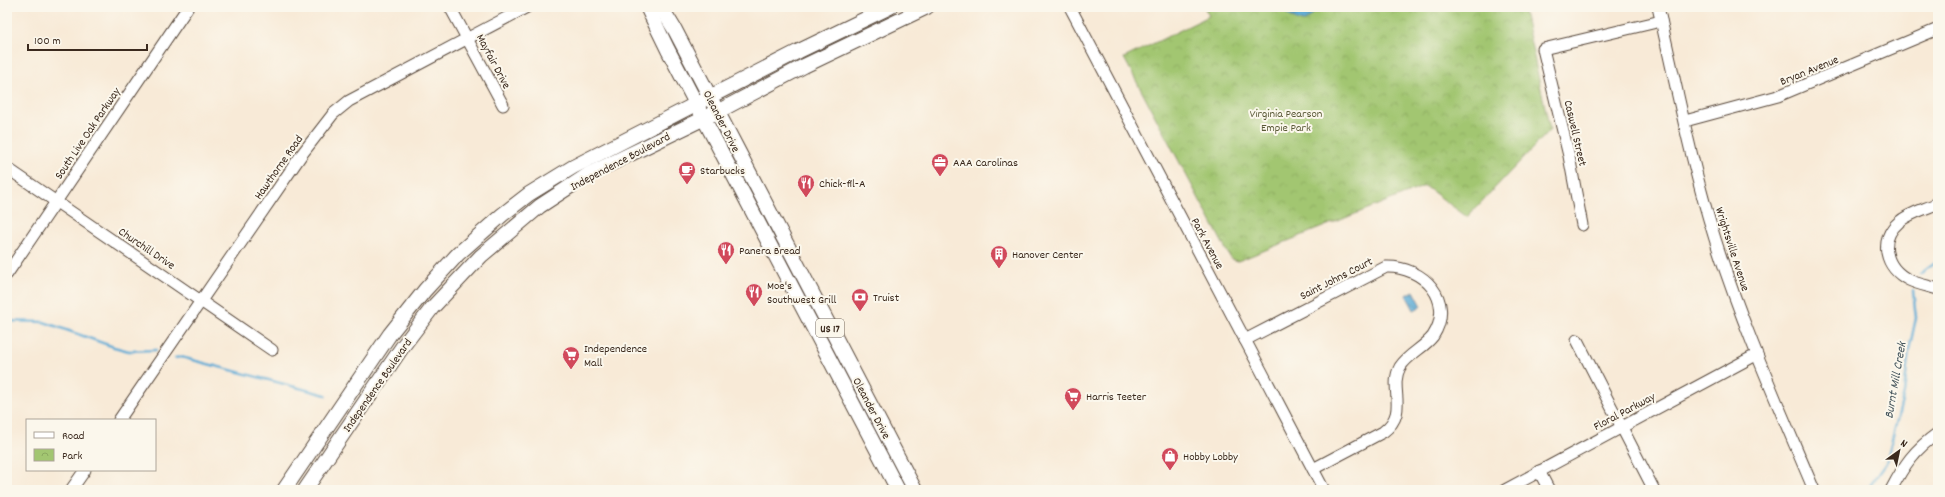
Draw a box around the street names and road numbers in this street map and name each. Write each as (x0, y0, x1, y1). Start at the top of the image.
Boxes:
street label: Mayfair Drive (471, 31, 514, 92)
street label: Bryan Avenue (1778, 52, 1841, 91)
street label: South Live Oak Parkway (51, 84, 126, 183)
street label: Oleander Drive (698, 88, 744, 156)
street label: Caswell Street (1559, 99, 1591, 169)
street label: Independence Boulevard (568, 129, 674, 196)
street label: Hawthorne Road (251, 132, 308, 204)
street label: Wrightsville Avenue (1710, 205, 1753, 294)
street label: Park Avenue (1186, 215, 1227, 272)
street label: Churchill Drive (114, 224, 178, 275)
street label: Saint Johns Court (1297, 253, 1377, 305)
road number: US 17 (816, 319, 844, 337)
street label: Independence Boulevard (339, 336, 417, 436)
street label: Oleander Drive (847, 375, 894, 442)
street label: Floral Parkway (1591, 388, 1660, 436)

